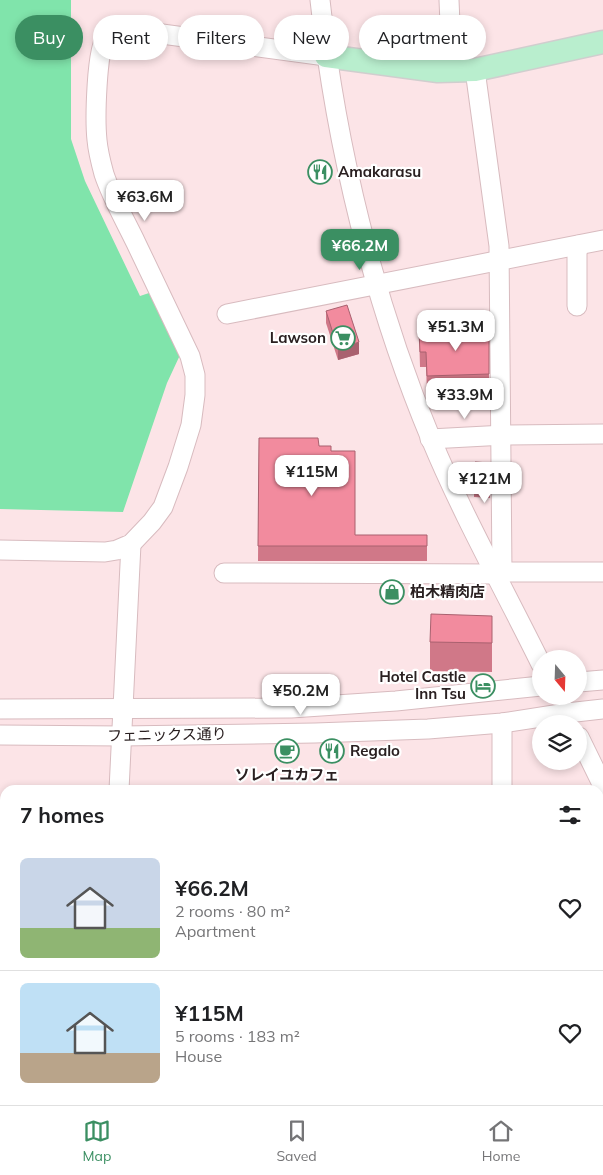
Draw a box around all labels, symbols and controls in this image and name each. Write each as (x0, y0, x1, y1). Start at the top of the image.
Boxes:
chip: Buy (15, 15, 83, 60)
chip: Rent (93, 15, 168, 60)
chip: Filters (178, 15, 264, 60)
chip: New (274, 15, 349, 60)
chip: Apartment (359, 15, 486, 60)
restaurant icon: Amakarasu (307, 159, 333, 185)
place label: Amakarasu (338, 162, 421, 181)
pin: ¥63.6M (104, 180, 186, 222)
text: ¥63.6M (117, 186, 173, 206)
pin: ¥66.2M (319, 228, 401, 271)
text: ¥66.2M (332, 235, 388, 255)
pin: ¥51.3M (415, 310, 497, 352)
text: ¥51.3M (428, 316, 484, 336)
supermarket icon: Lawson (330, 325, 356, 351)
place label: Lawson (270, 328, 326, 347)
pin: ¥33.9M (424, 378, 506, 420)
text: ¥33.9M (437, 384, 493, 404)
pin: ¥115M (277, 454, 347, 497)
text: ¥115M (286, 461, 338, 481)
pin: ¥121M (450, 462, 520, 504)
text: ¥121M (459, 468, 511, 488)
shop icon: 柏木精肉店 (379, 579, 405, 605)
place label: 柏木精肉店 (410, 582, 485, 601)
north arrow (532, 650, 588, 705)
map controls (532, 650, 587, 770)
place label: Hotel Castle Inn Tsu (379, 667, 466, 703)
hotel icon: Hotel Castle Inn Tsu (470, 673, 496, 699)
pin: ¥50.2M (260, 674, 342, 716)
text: ¥50.2M (273, 680, 329, 700)
button: layers (532, 715, 587, 770)
street label: フェニックス通り (107, 724, 227, 745)
cafe icon: ソレイユカフェ (274, 738, 300, 764)
restaurant icon: Regalo (319, 738, 345, 764)
place label: Regalo (350, 741, 400, 760)
place label: ソレイユカフェ (235, 765, 339, 784)
icon: filters (556, 801, 584, 829)
text: 7 homes (20, 802, 104, 828)
text: ¥66.2M (175, 875, 249, 901)
icon: home (60, 878, 120, 938)
icon: heart (556, 894, 584, 922)
text: 2 rooms · 80 m² (175, 901, 290, 921)
text: Apartment (175, 921, 256, 941)
text: ¥115M (175, 1000, 244, 1026)
icon: home (60, 1003, 120, 1063)
icon: heart (556, 1019, 584, 1047)
text: 5 rooms · 183 m² (175, 1026, 300, 1046)
text: House (175, 1046, 222, 1066)
tab: Map (83, 1117, 111, 1165)
tab: Saved (276, 1117, 317, 1165)
tab: Home (482, 1117, 520, 1165)

